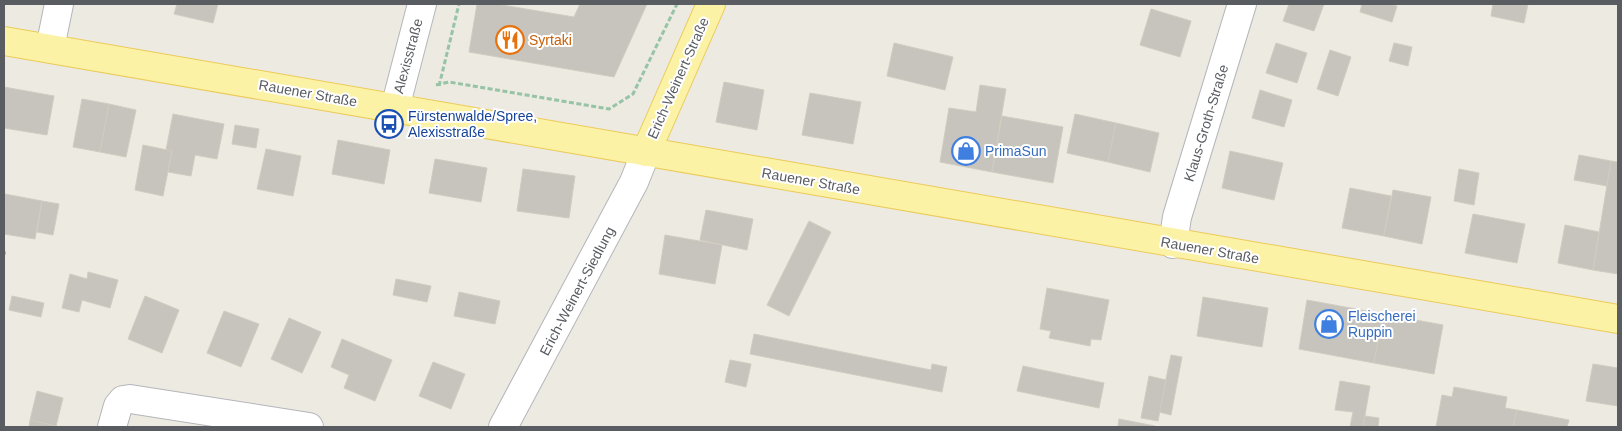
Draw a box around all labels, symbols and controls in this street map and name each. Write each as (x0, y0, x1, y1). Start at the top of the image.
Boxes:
street label: Erich-Weinert-Straße (644, 15, 712, 141)
street label: Alexisstraße (390, 17, 426, 95)
restaurant icon: Syrtaki (495, 25, 525, 55)
place label: Syrtaki (529, 32, 572, 48)
street label: Klaus-Groth-Straße (1181, 62, 1231, 183)
street label: Rauener Straße (258, 76, 359, 110)
place label: Fürstenwalde/Spree, Alexisstraße (408, 108, 537, 140)
bus stop icon: Fürstenwalde/Spree, Alexisstraße (374, 109, 404, 139)
shop icon: PrimaSun (951, 136, 981, 166)
place label: PrimaSun (985, 143, 1046, 159)
street label: Rauener Straße (761, 164, 862, 198)
street label: Erich-Weinert-Siedlung (536, 224, 618, 358)
street label: Rauener Straße (1160, 233, 1261, 267)
place label: Fleischerei Ruppin (1348, 308, 1416, 340)
shop icon: Fleischerei Ruppin (1314, 309, 1344, 339)

